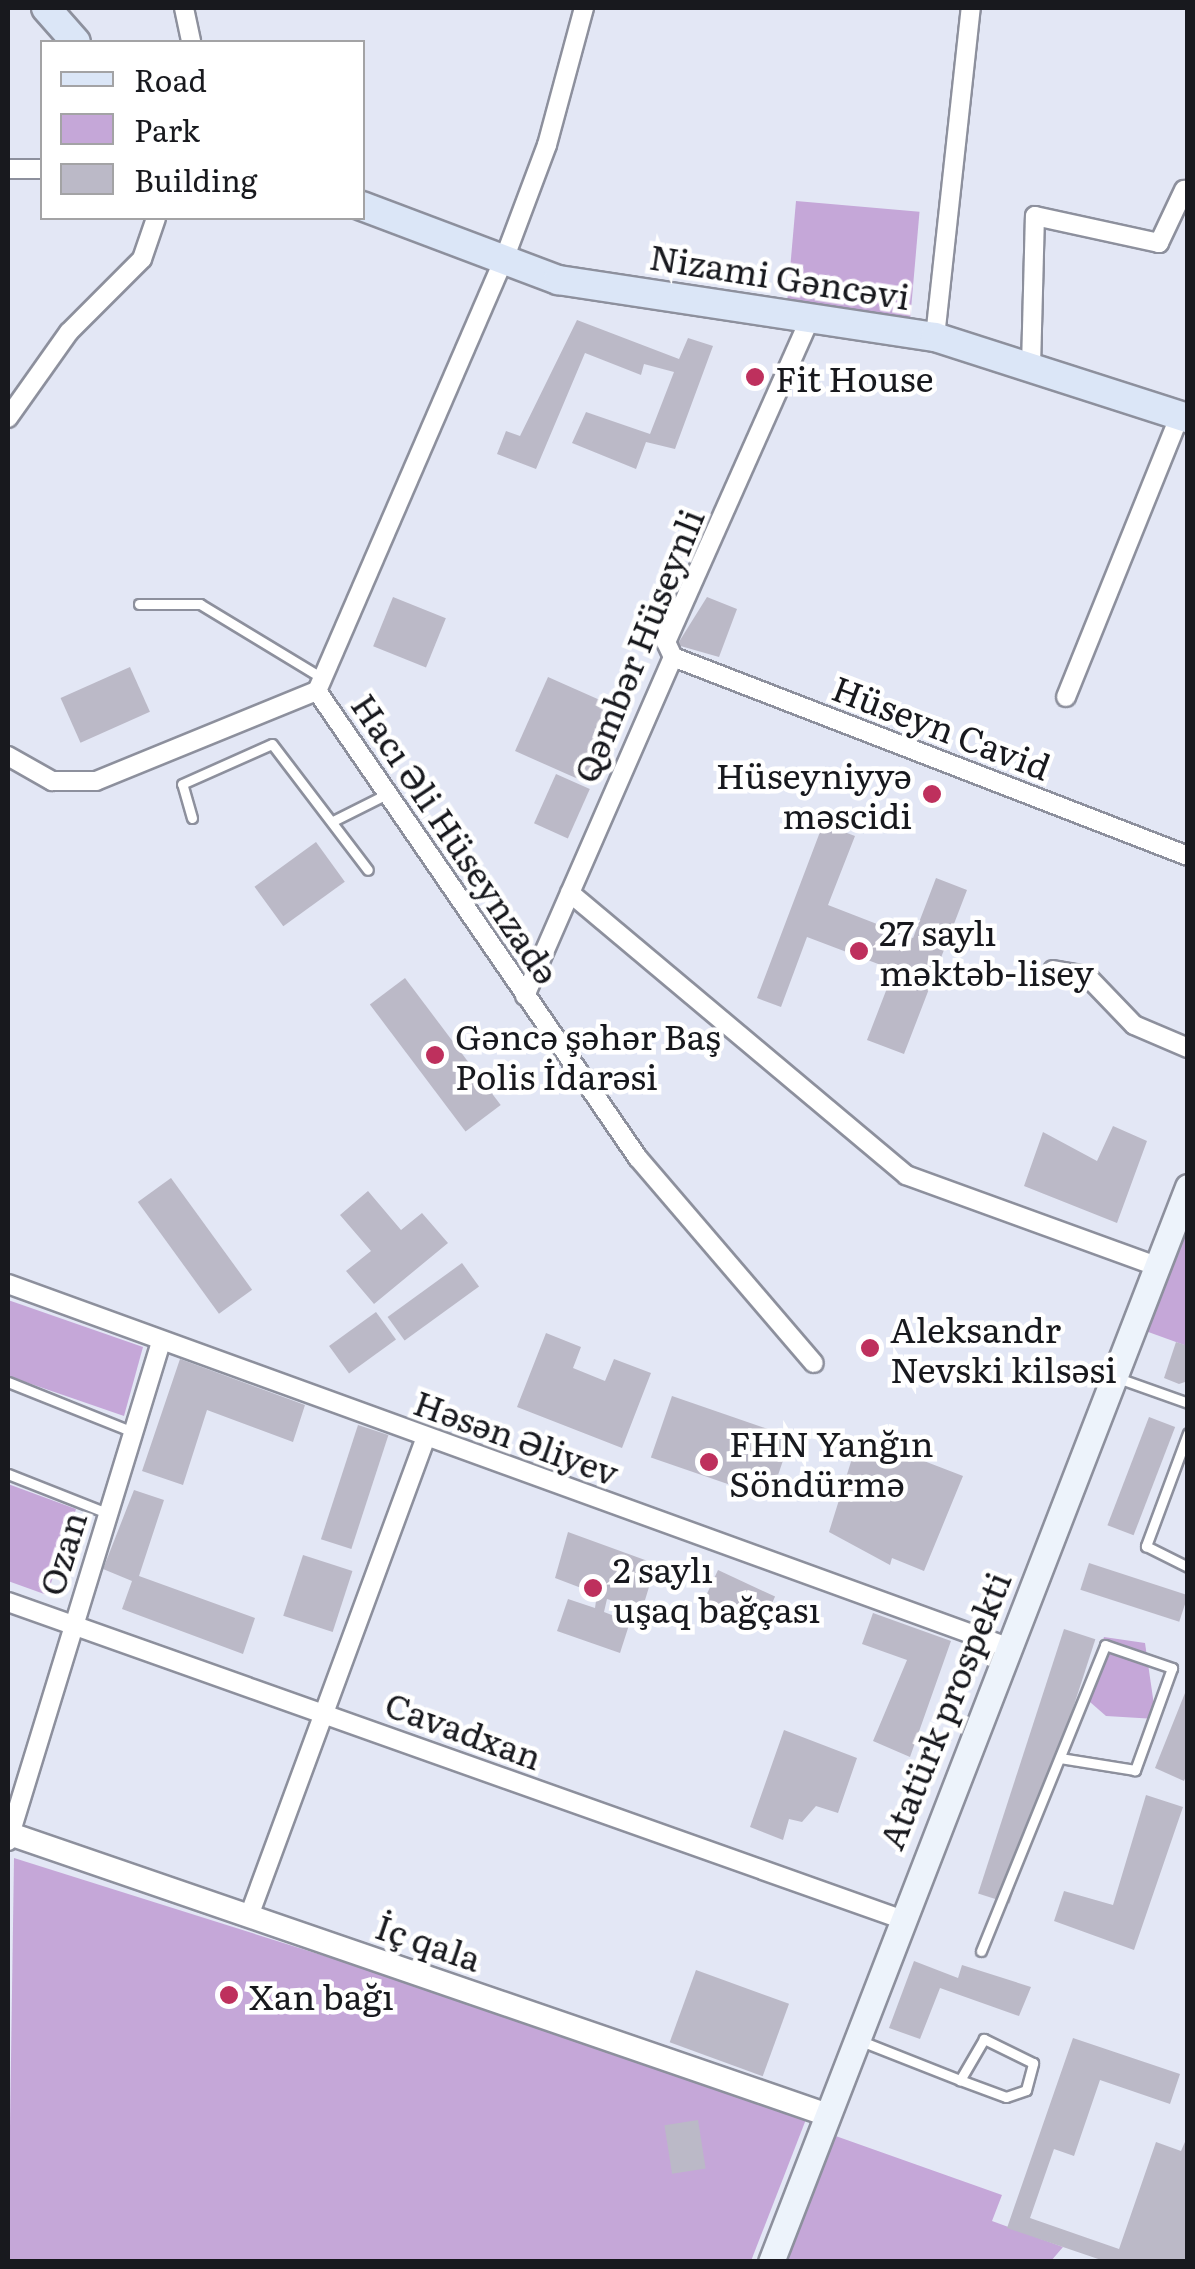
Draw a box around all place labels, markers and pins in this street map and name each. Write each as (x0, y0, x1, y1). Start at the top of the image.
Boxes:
place label: Fit House (775, 356, 934, 398)
marker: Fit House (744, 366, 766, 388)
place label: Hüseyniyyə məscidi (716, 753, 912, 835)
marker: Hüseyniyyə məscidi (921, 783, 943, 805)
place label: 27 saylı məktəb-lisey (879, 910, 1094, 992)
marker: 27 saylı məktəb-lisey (848, 940, 870, 962)
place label: Gəncə şəhər Baş Polis İdarəsi (455, 1014, 721, 1096)
marker: Gəncə şəhər Baş Polis İdarəsi (424, 1044, 446, 1066)
place label: Aleksandr Nevski kilsəsi (890, 1307, 1117, 1389)
marker: Aleksandr Nevski kilsəsi (859, 1337, 881, 1359)
place label: FHN Yanğın Söndürmə (729, 1421, 934, 1503)
marker: FHN Yanğın Söndürmə (698, 1451, 720, 1473)
place label: 2 saylı uşaq bağçası (613, 1547, 820, 1629)
marker: 2 saylı uşaq bağçası (582, 1577, 604, 1599)
place label: Xan bağı (249, 1974, 394, 2016)
marker: Xan bağı (218, 1984, 240, 2006)

